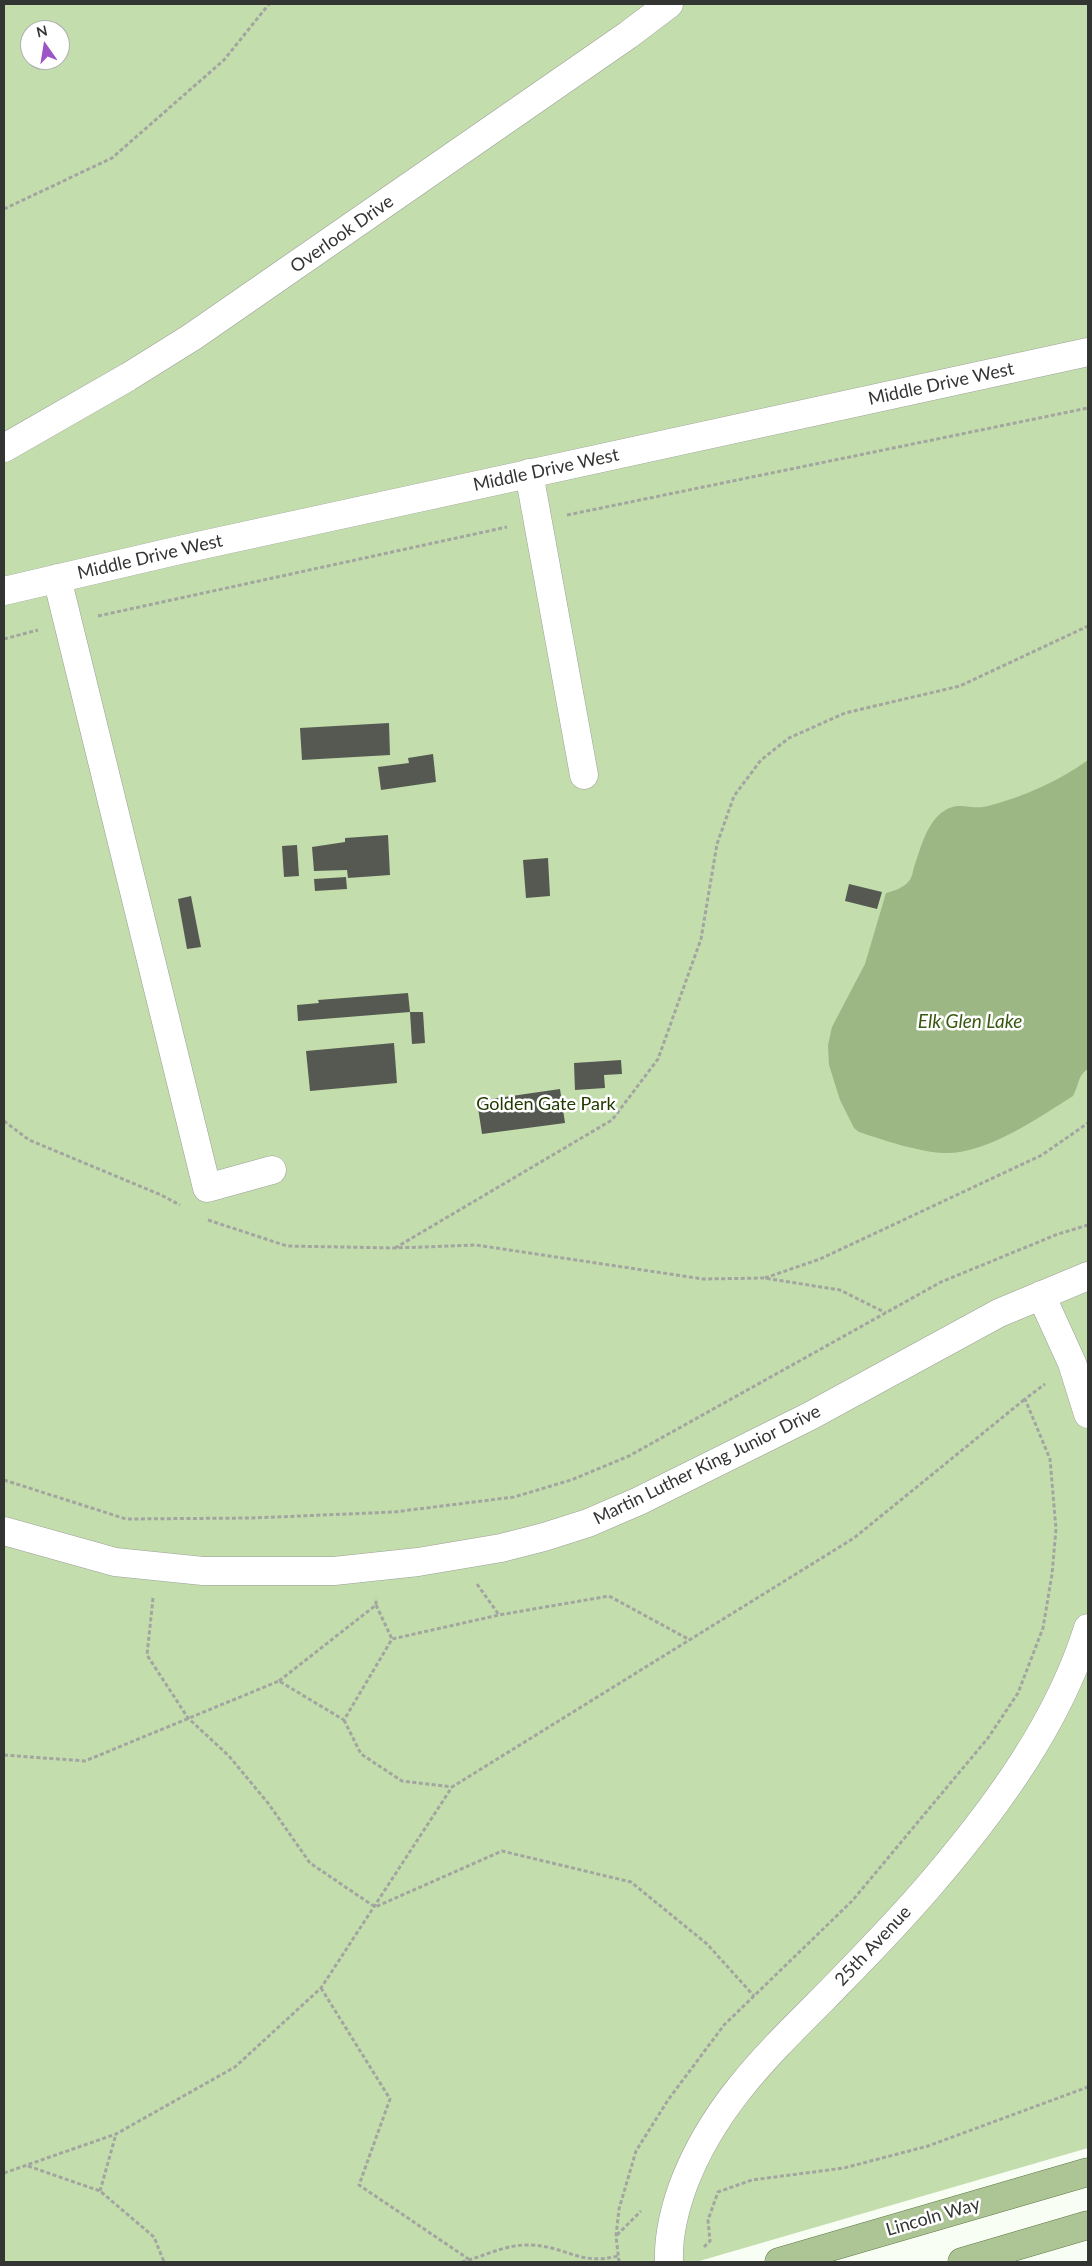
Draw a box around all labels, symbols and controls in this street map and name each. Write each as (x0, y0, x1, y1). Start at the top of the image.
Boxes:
north arrow (20, 20, 70, 70)
text: N (35, 21, 49, 40)
street label: Overlook Drive (286, 191, 398, 277)
street label: Middle Drive West (866, 358, 1016, 410)
street label: Middle Drive West (471, 444, 621, 496)
street label: Middle Drive West (75, 530, 225, 584)
water label: Elk Glen Lake (918, 1011, 1022, 1033)
park label: Golden Gate Park (476, 1093, 616, 1115)
street label: Martin Luther King Junior Drive (590, 1401, 824, 1529)
street label: 25th Avenue (830, 1901, 916, 1991)
street label: Lincoln Way (884, 2193, 982, 2241)

